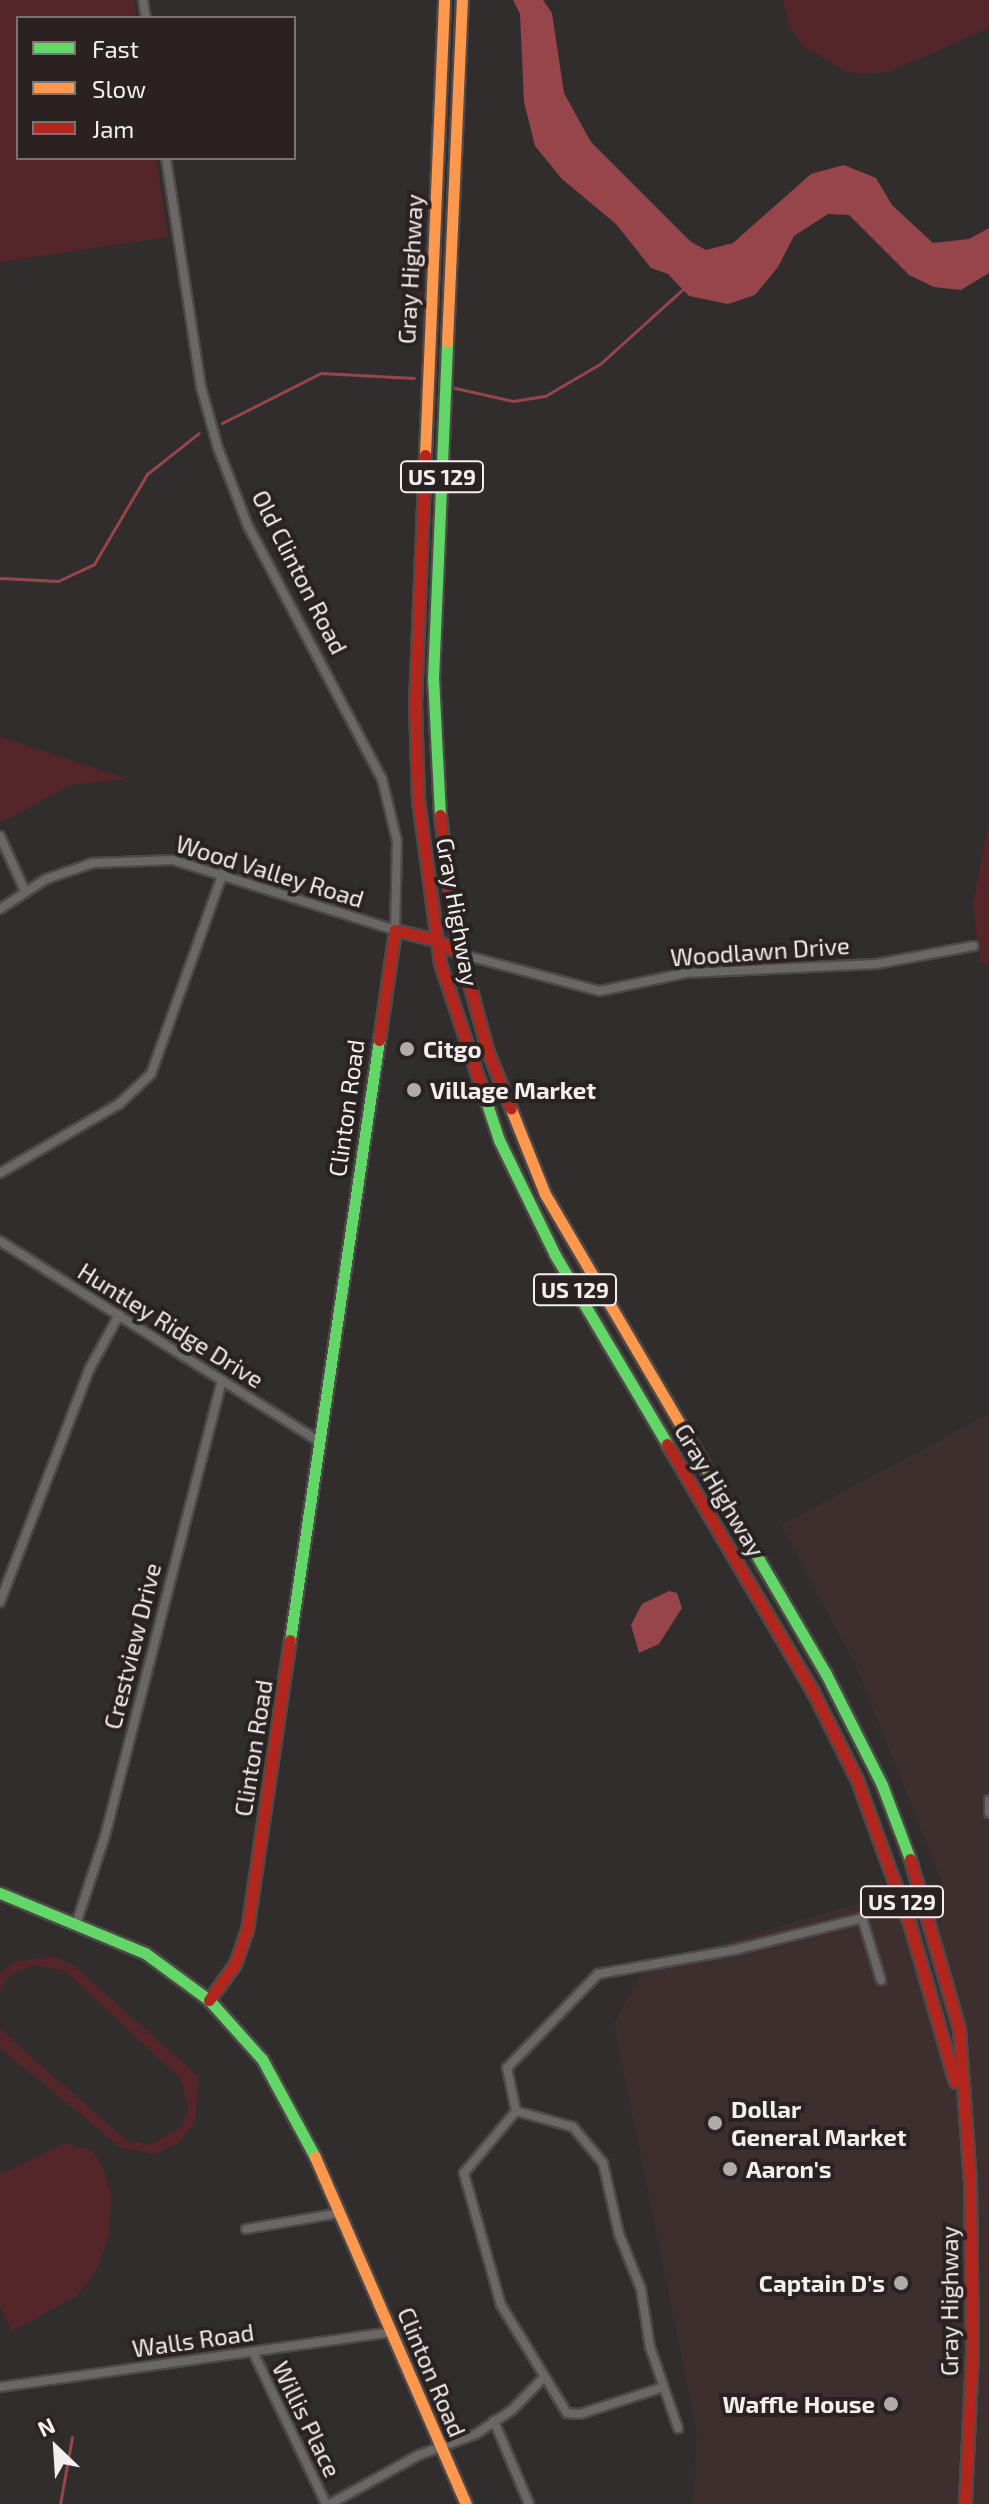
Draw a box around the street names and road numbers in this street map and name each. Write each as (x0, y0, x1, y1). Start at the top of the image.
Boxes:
street label: Gray Highway (392, 193, 428, 345)
road number: US 129 (398, 459, 486, 495)
street label: Old Clinton Road (246, 485, 354, 659)
street label: Wood Valley Road (172, 829, 368, 913)
street label: Gray Highway (431, 835, 485, 989)
street label: Woodlawn Drive (669, 930, 851, 972)
street label: Clinton Road (322, 1038, 370, 1178)
street label: Huntley Ridge Drive (73, 1256, 269, 1394)
road number: US 129 (531, 1272, 619, 1308)
street label: Gray Highway (669, 1418, 771, 1562)
street label: Crestview Drive (97, 1560, 167, 1732)
street label: Clinton Road (228, 1678, 278, 1818)
road number: US 129 (858, 1884, 946, 1920)
street label: Gray Highway (935, 2226, 963, 2376)
street label: Clinton Road (392, 2303, 472, 2441)
street label: Walls Road (130, 2317, 256, 2363)
street label: Willis Place (267, 2356, 347, 2482)

